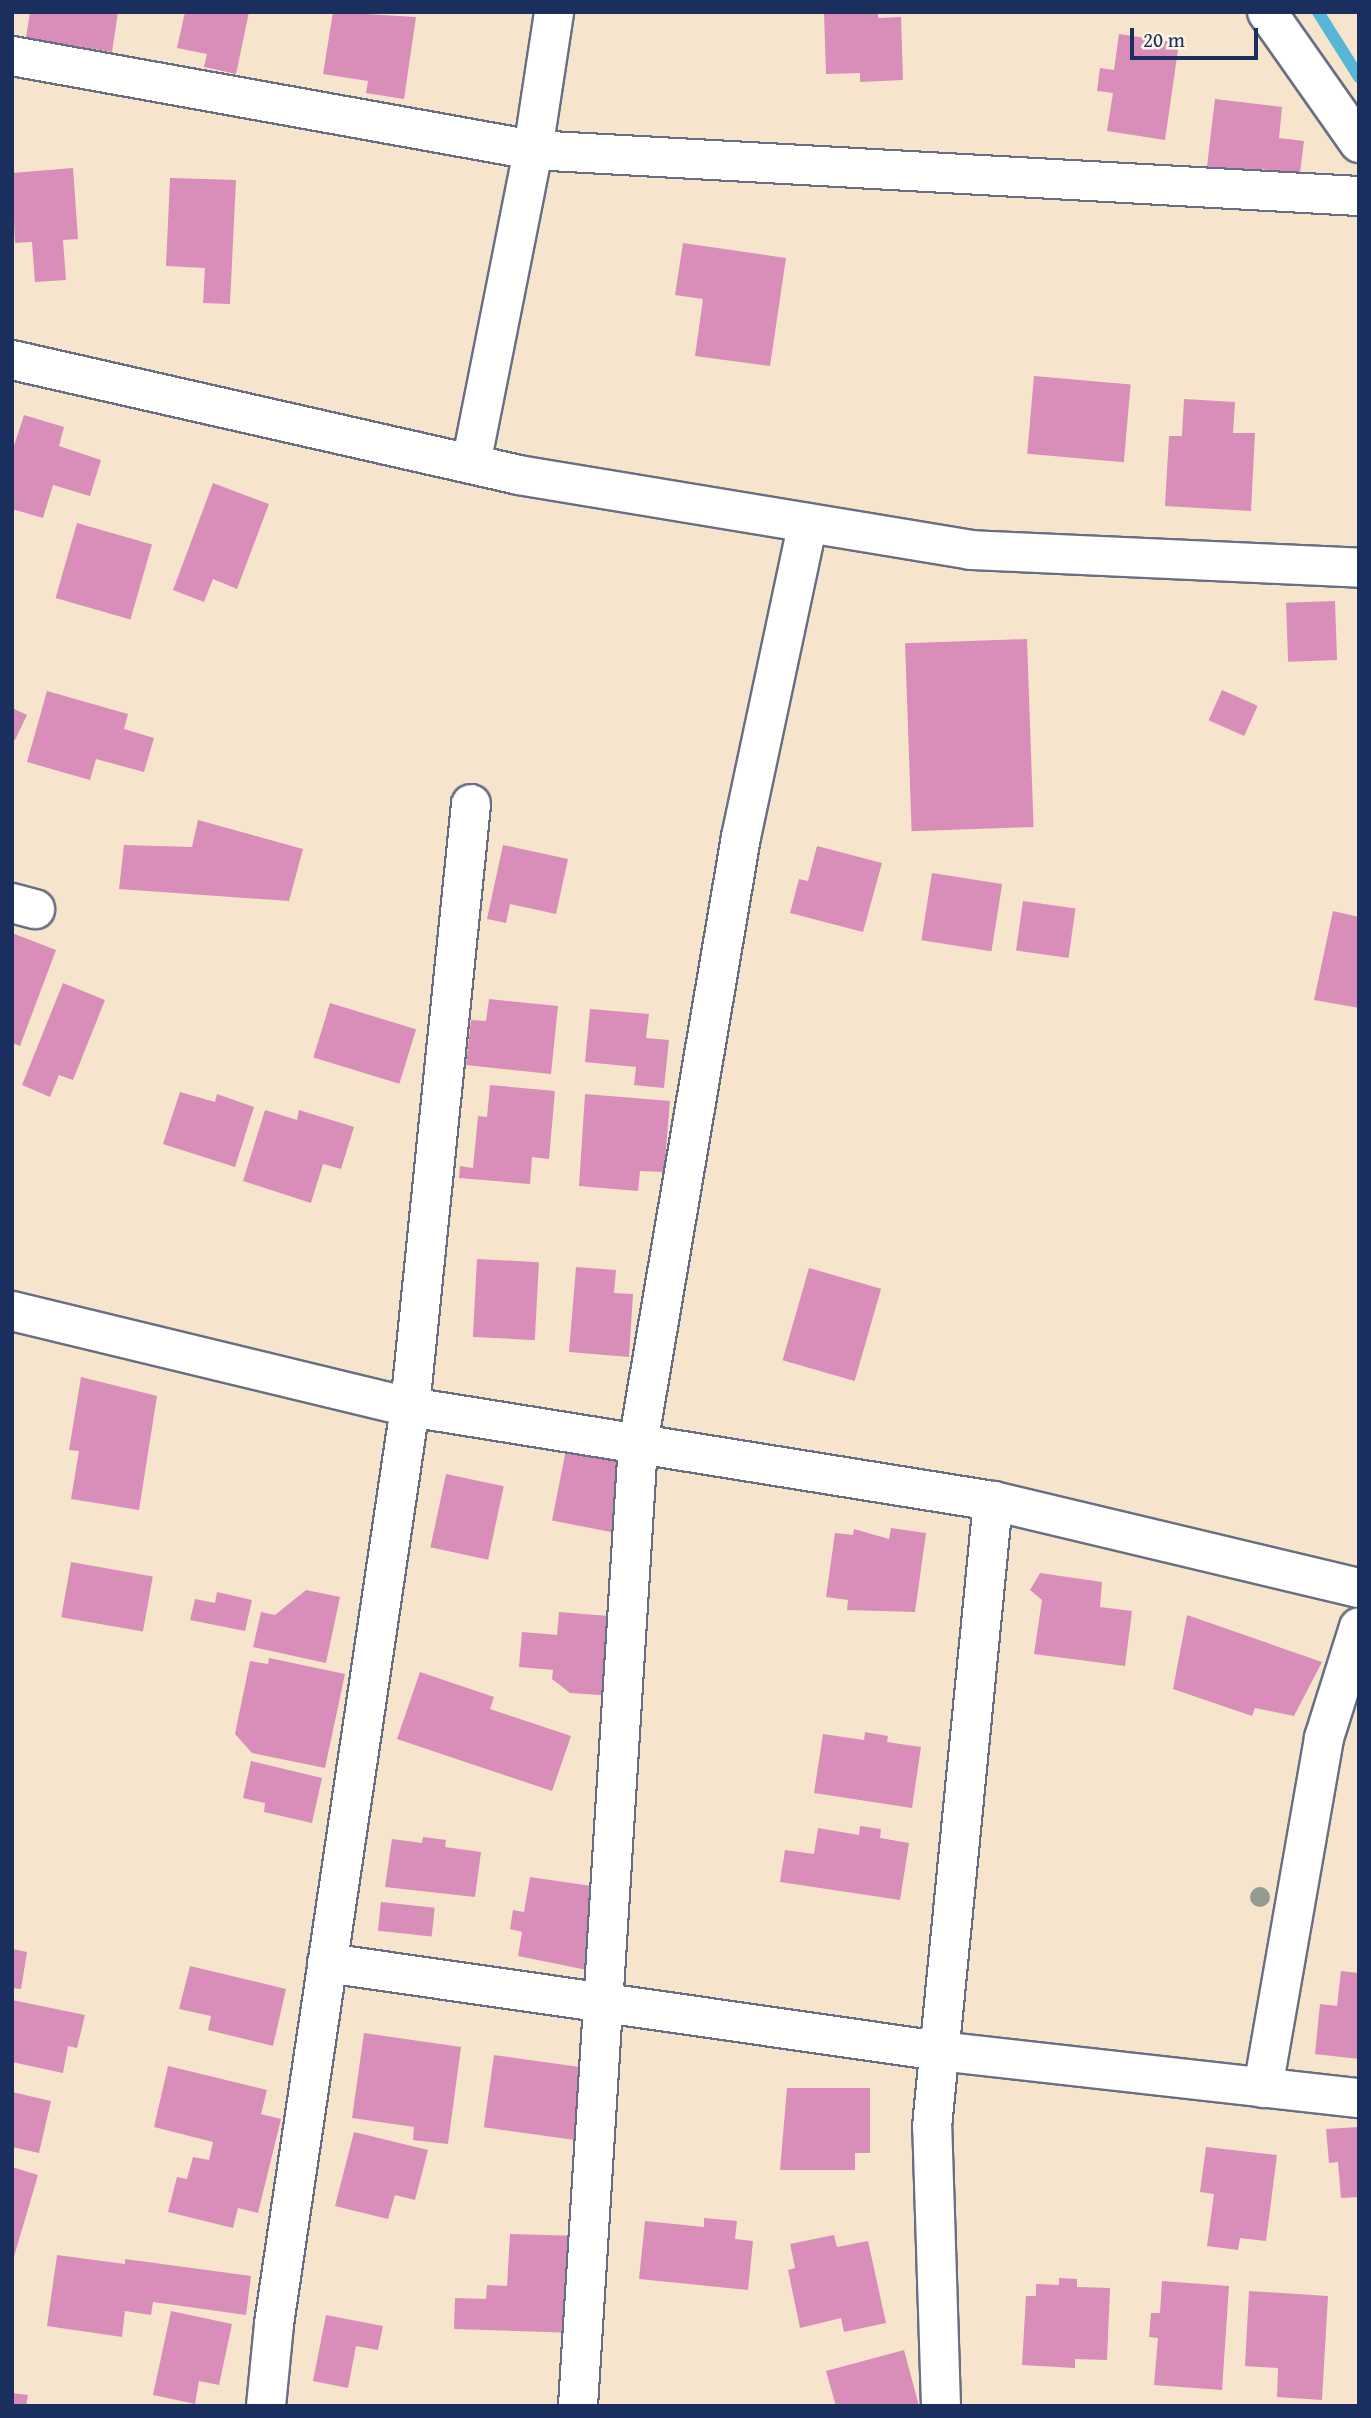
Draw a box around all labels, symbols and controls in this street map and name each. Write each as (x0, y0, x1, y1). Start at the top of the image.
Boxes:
scale bar (1133, 14, 1261, 58)
text: 20 m (1143, 24, 1185, 55)

